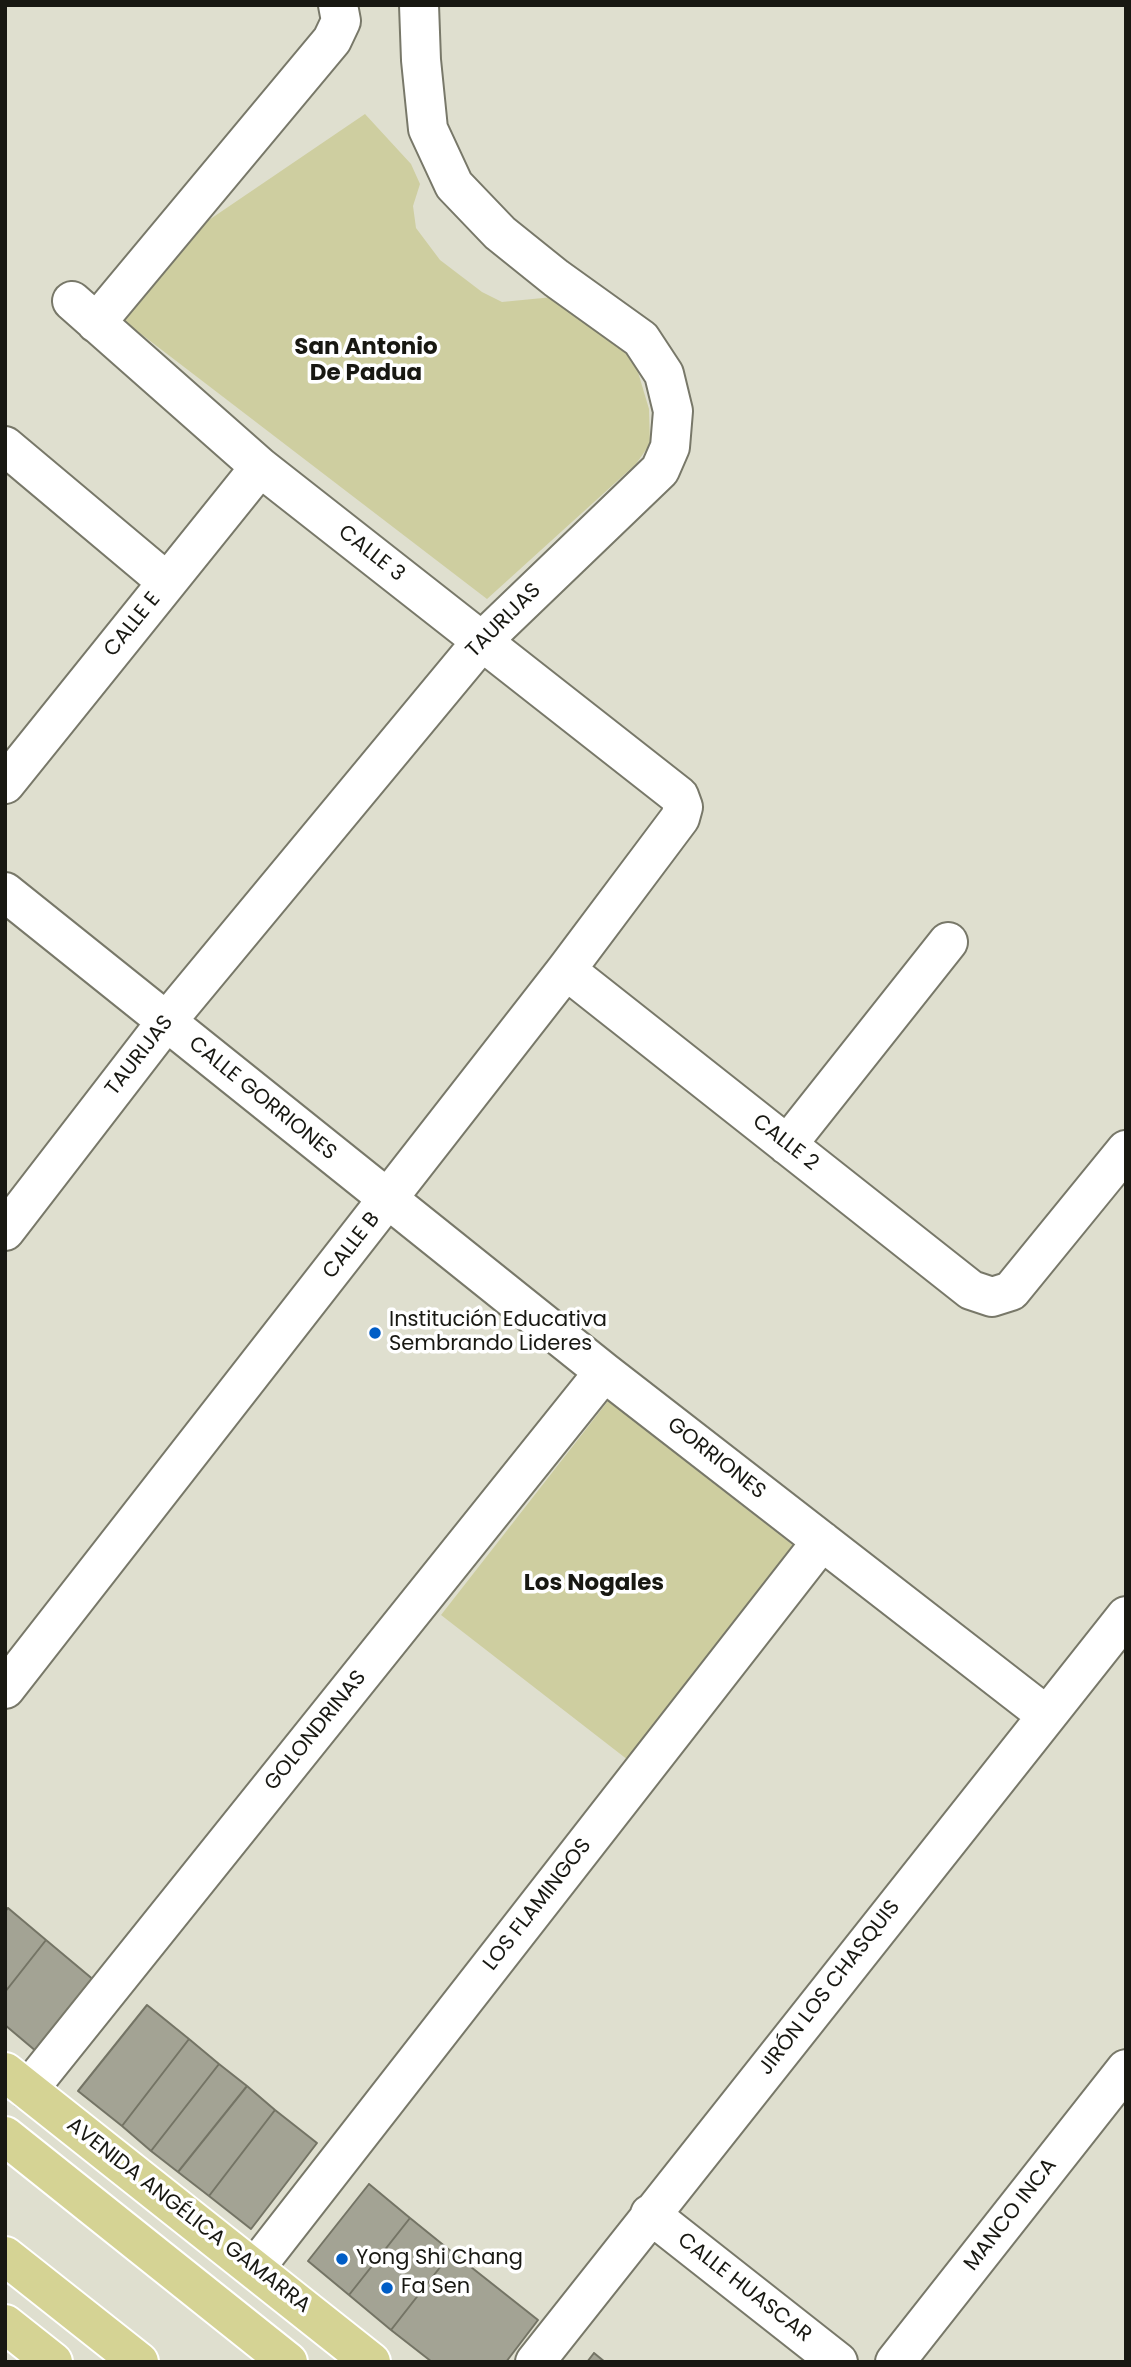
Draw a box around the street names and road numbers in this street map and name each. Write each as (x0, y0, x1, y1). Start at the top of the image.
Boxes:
street label: CALLE 3 (333, 520, 409, 588)
street label: TAURIJAS (461, 578, 547, 664)
street label: CALLE E (99, 588, 167, 662)
street label: TAURIJAS (101, 1011, 179, 1101)
street label: CALLE GORRIONES (183, 1032, 341, 1166)
street label: CALLE 2 (747, 1109, 823, 1177)
street label: CALLE B (318, 1208, 386, 1284)
street label: GORRIONES (662, 1413, 770, 1505)
street label: GOLONDRINAS (260, 1666, 372, 1796)
street label: LOS FLAMINGOS (479, 1834, 597, 1976)
street label: JIRÓN LOS CHASQUIS (754, 1896, 906, 2080)
street label: AVENIDA ANGÉLICA GAMARRA (61, 2113, 315, 2319)
street label: MANCO INCA (959, 2154, 1063, 2276)
street label: CALLE HUASCAR (672, 2228, 816, 2348)

